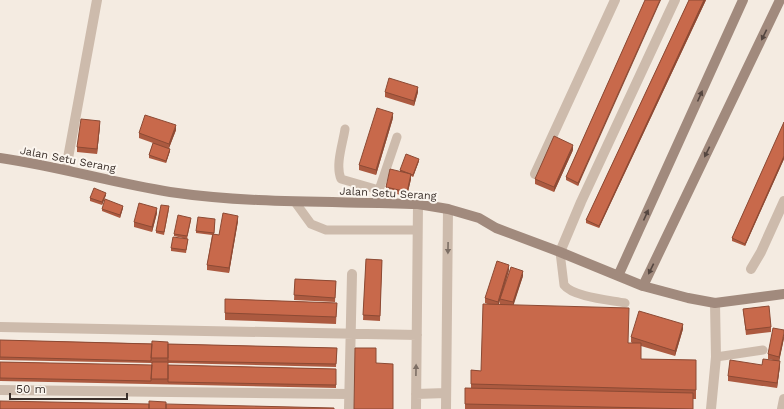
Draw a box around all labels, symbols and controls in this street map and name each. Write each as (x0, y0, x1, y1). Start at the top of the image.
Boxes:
one-way arrow (760, 29, 767, 41)
one-way arrow (697, 91, 703, 102)
street label: Jalan Setu Serang (19, 144, 117, 175)
one-way arrow (704, 147, 710, 158)
street label: Jalan Setu Serang (339, 184, 437, 203)
one-way arrow (643, 209, 649, 220)
one-way arrow (445, 242, 451, 255)
one-way arrow (648, 264, 654, 275)
one-way arrow (413, 364, 420, 376)
scale bar (10, 375, 127, 401)
text: 50 m (16, 382, 46, 396)

